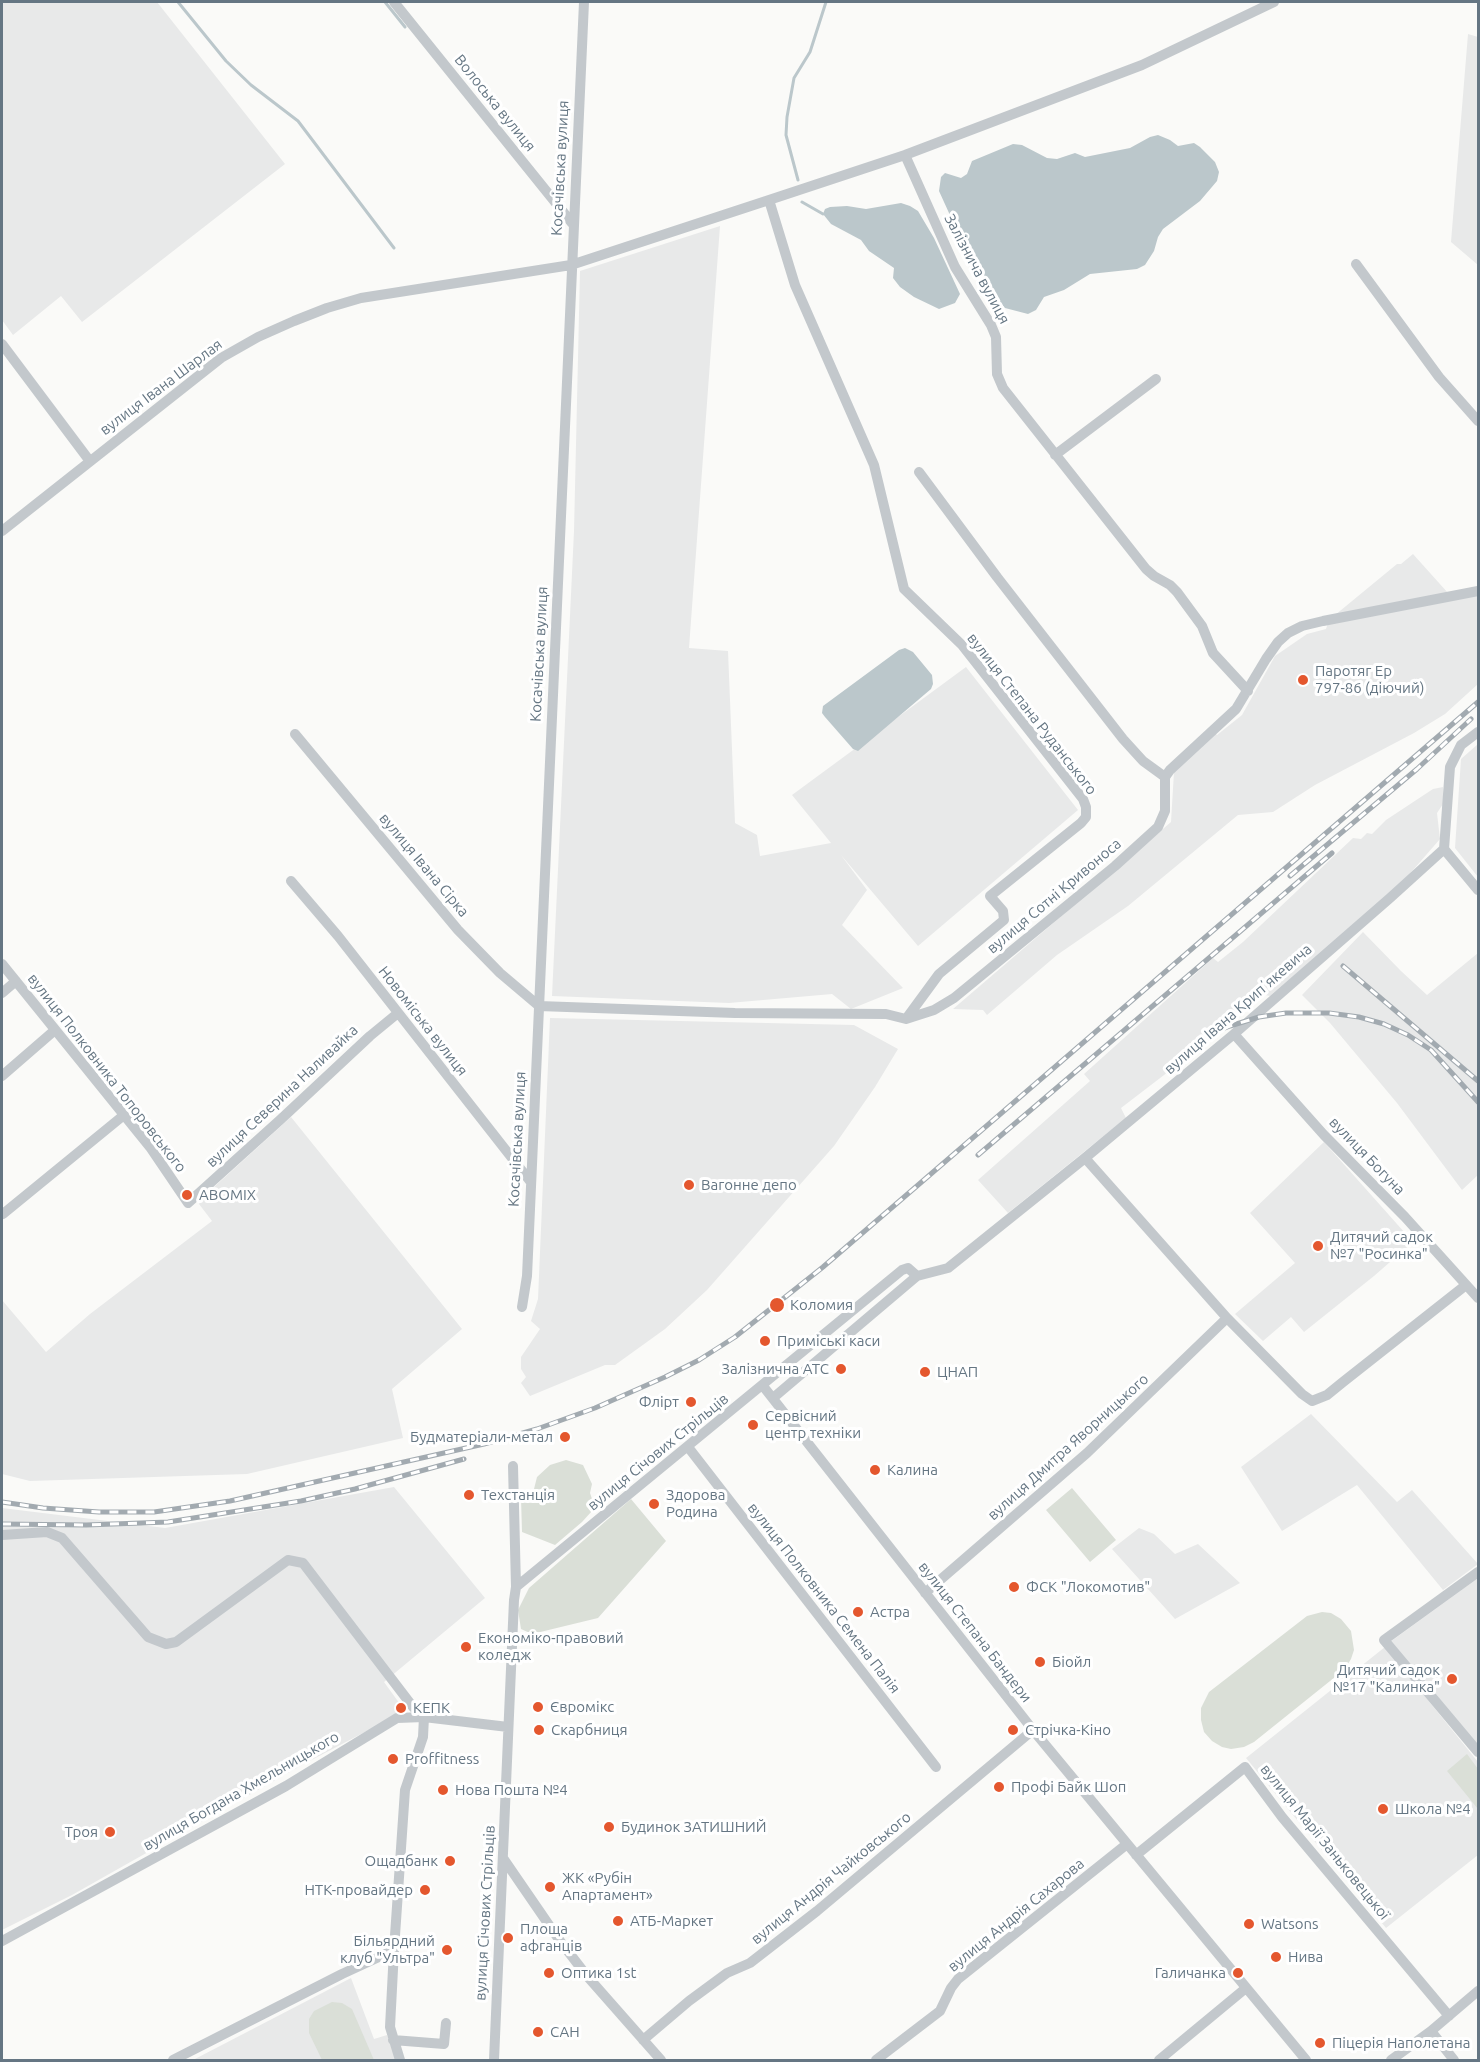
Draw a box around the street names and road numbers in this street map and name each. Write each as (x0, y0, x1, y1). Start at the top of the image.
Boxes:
street label: Волоська вулиця (451, 51, 539, 155)
street label: Косачівська вулиця (547, 100, 573, 236)
street label: Залізнича вулиця (940, 211, 1014, 327)
street label: вулиця Івана Шарлая (96, 335, 226, 439)
street label: Косачівська вулиця (526, 586, 552, 722)
street label: вулиця Степана Руданського (963, 630, 1101, 798)
street label: вулиця Івана Сірка (375, 809, 473, 921)
street label: вулиця Сотні Кривоноса (983, 835, 1125, 957)
street label: вулиця Івана Крипʼякевича (1161, 940, 1315, 1078)
street label: Новоміська вулиця (375, 963, 471, 1079)
street label: вулиця Полковника Топоровського (24, 970, 190, 1176)
street label: вулиця Северина Наливайка (202, 1021, 362, 1171)
street label: Косачівська вулиця (504, 1071, 530, 1207)
street label: вулиця Богуна (1325, 1113, 1409, 1199)
street label: вулиця Дмитра Яворницького (984, 1370, 1152, 1524)
street label: вулиця Січових Стрільців (584, 1390, 732, 1514)
street label: вулиця Полковника Семена Палія (744, 1499, 904, 1697)
street label: вулиця Степана Бандери (914, 1558, 1036, 1706)
street label: вулиця Богдана Хмельницького (140, 1727, 342, 1855)
street label: вулиця Марії Заньковецької (1257, 1761, 1393, 1923)
street label: вулиця Андрія Чайковського (747, 1808, 915, 1948)
street label: вулиця Січових Стрільців (471, 1825, 499, 2001)
street label: вулиця Андрія Сахарова (944, 1854, 1088, 1976)

